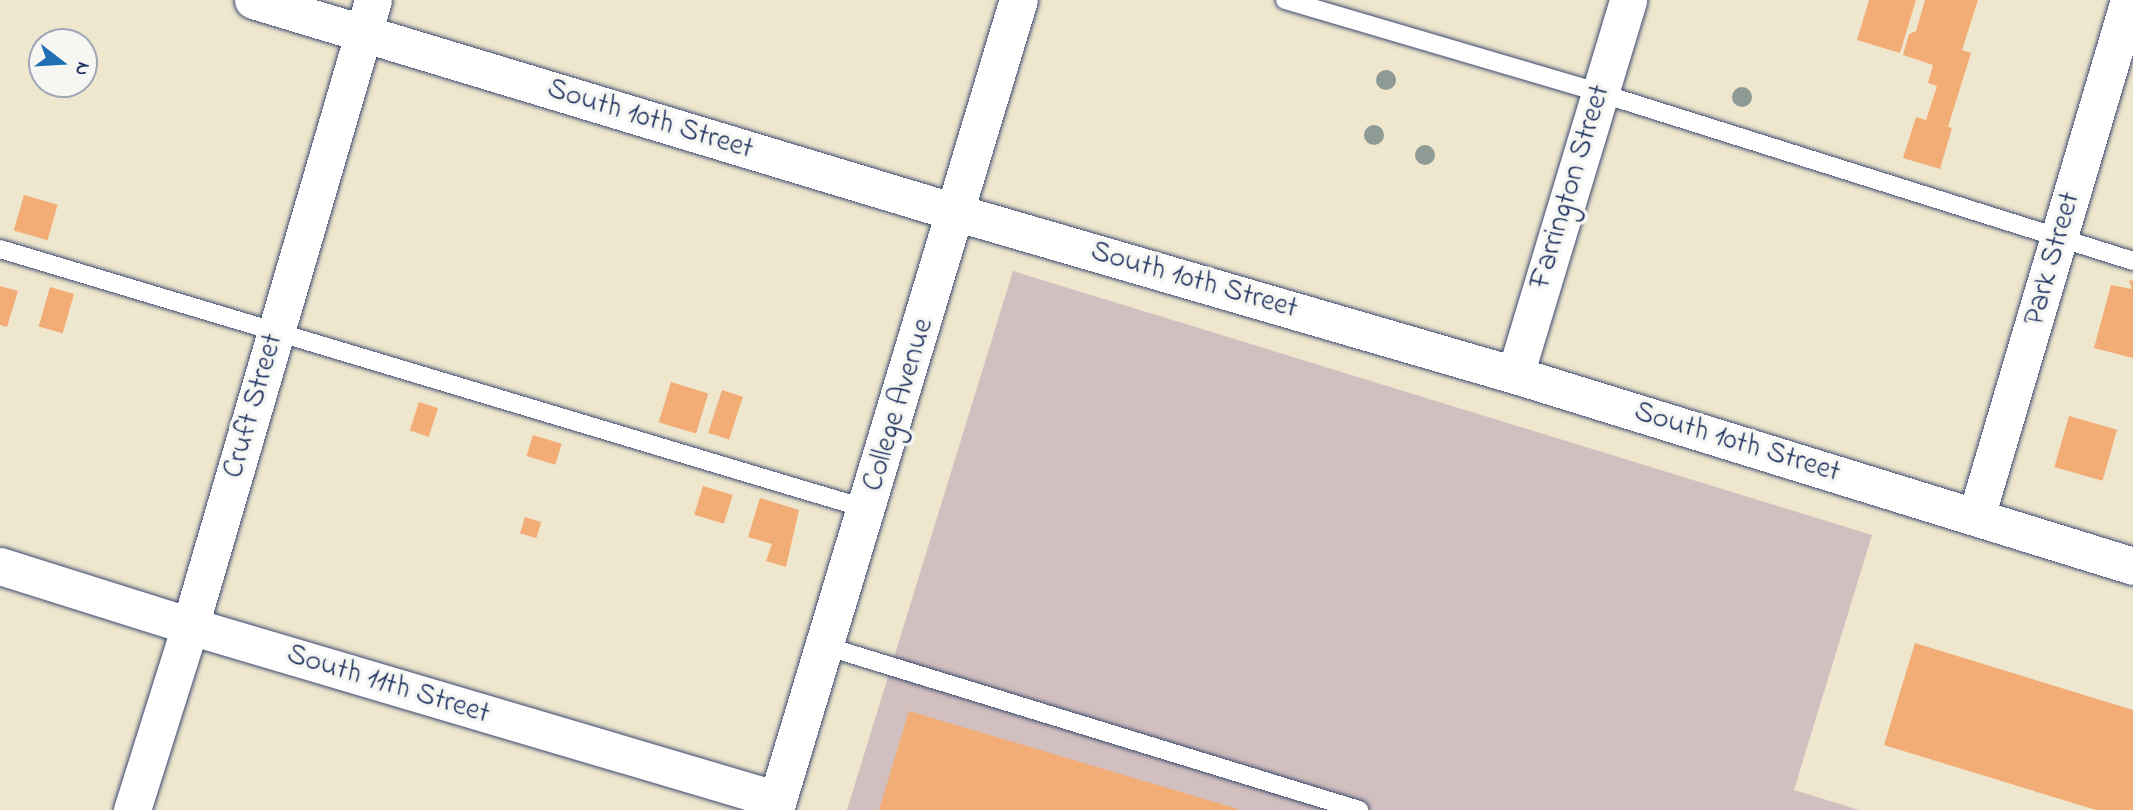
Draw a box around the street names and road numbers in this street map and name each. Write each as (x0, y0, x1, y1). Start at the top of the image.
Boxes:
street label: South 10th Street (543, 72, 757, 168)
street label: Farrington Street (1523, 81, 1619, 293)
street label: Park Street (2017, 188, 2089, 330)
street label: South 10th Street (1086, 234, 1302, 328)
street label: College Avenue (856, 314, 942, 496)
street label: Cruft Street (216, 330, 292, 482)
street label: South 10th Street (1630, 395, 1844, 491)
street label: South 11th Street (282, 637, 494, 733)

